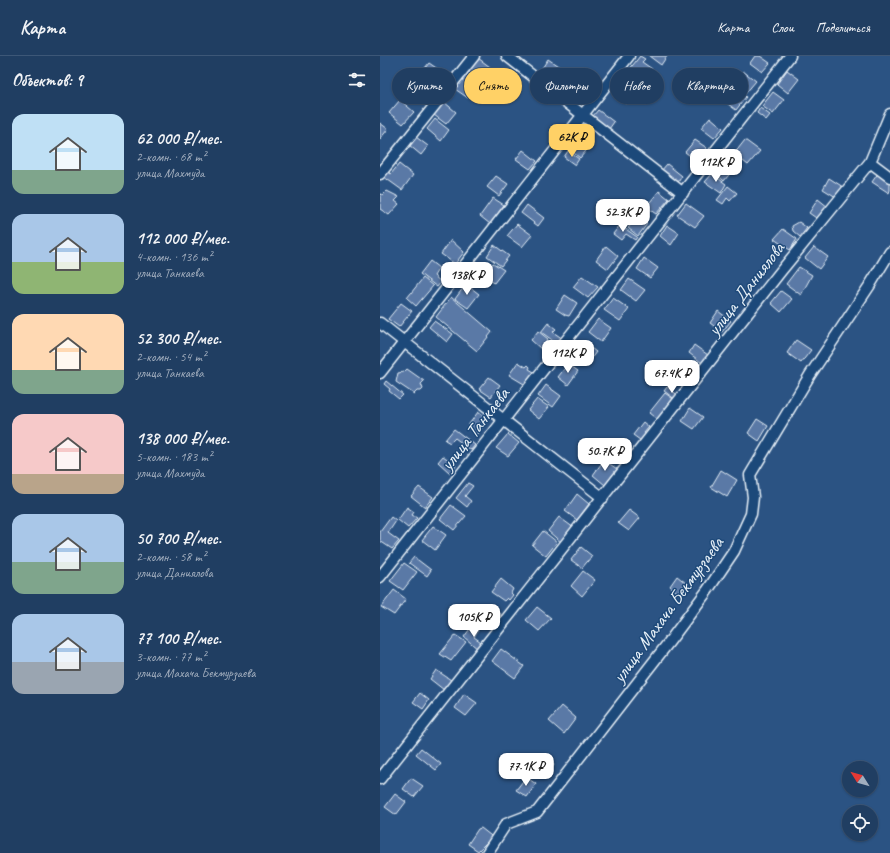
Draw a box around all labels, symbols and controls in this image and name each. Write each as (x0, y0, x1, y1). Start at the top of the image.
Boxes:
text: Карта (20, 16, 65, 40)
text: Карта (717, 19, 749, 36)
text: Слои (771, 19, 794, 36)
text: Поделиться (816, 19, 870, 36)
chip: Купить (392, 68, 456, 104)
chip: Снять (464, 68, 522, 104)
chip: Фильтры (530, 68, 602, 104)
chip: Новое (610, 68, 664, 104)
chip: Квартира (672, 68, 748, 104)
icon: filters (346, 69, 368, 91)
text: Объектов: 9 (12, 70, 83, 91)
pin: 62K ₽ (544, 124, 600, 158)
text: 62 000 ₽/мес. (136, 128, 222, 149)
text: 62K ₽ (558, 129, 586, 145)
icon: home (44, 130, 92, 178)
text: 2-комн. · 68 m² (136, 149, 206, 165)
pin: 112K ₽ (683, 149, 749, 183)
text: 112K ₽ (699, 154, 733, 170)
text: улица Махмуда (136, 165, 204, 181)
pin: 52.3K ₽ (586, 199, 660, 233)
text: 52.3K ₽ (605, 204, 641, 220)
text: 112 000 ₽/мес. (136, 228, 229, 249)
icon: home (44, 230, 92, 278)
street label: улица Даниялова (701, 236, 791, 341)
text: 4-комн. · 136 m² (136, 249, 212, 265)
pin: 138K ₽ (434, 262, 500, 296)
text: улица Танкаева (136, 265, 204, 281)
text: 138K ₽ (450, 267, 484, 283)
text: 52 300 ₽/мес. (136, 328, 221, 349)
icon: home (44, 330, 92, 378)
pin: 112K ₽ (535, 340, 601, 374)
text: 112K ₽ (551, 345, 585, 361)
text: 2-комн. · 54 m² (136, 349, 206, 365)
pin: 67.4K ₽ (635, 360, 709, 394)
text: улица Танкаева (136, 365, 204, 381)
text: 67.4K ₽ (654, 365, 690, 381)
street label: улица Танкаева (435, 381, 516, 476)
text: 138 000 ₽/мес. (136, 428, 229, 449)
icon: home (44, 430, 92, 478)
pin: 50.7K ₽ (568, 438, 642, 472)
text: 50.7K ₽ (587, 443, 623, 459)
text: 5-комн. · 183 m² (136, 449, 212, 465)
text: улица Махмуда (136, 465, 204, 481)
text: 50 700 ₽/мес. (136, 528, 221, 549)
icon: home (44, 530, 92, 578)
street label: улица Махача Бекмурзаева (606, 531, 730, 688)
text: 2-комн. · 58 m² (136, 549, 206, 565)
text: улица Даниялова (136, 565, 213, 581)
pin: 105K ₽ (441, 604, 507, 638)
text: 105K ₽ (457, 609, 491, 625)
text: 77 100 ₽/мес. (136, 628, 221, 649)
icon: home (44, 630, 92, 678)
text: 3-комн. · 77 m² (136, 649, 206, 665)
text: улица Махача Бекмурзаева (136, 665, 255, 681)
pin: 77.1K ₽ (489, 753, 563, 787)
text: 77.1K ₽ (508, 758, 544, 774)
north arrow (842, 761, 878, 797)
map controls (842, 761, 878, 841)
button: locate (842, 805, 878, 841)

